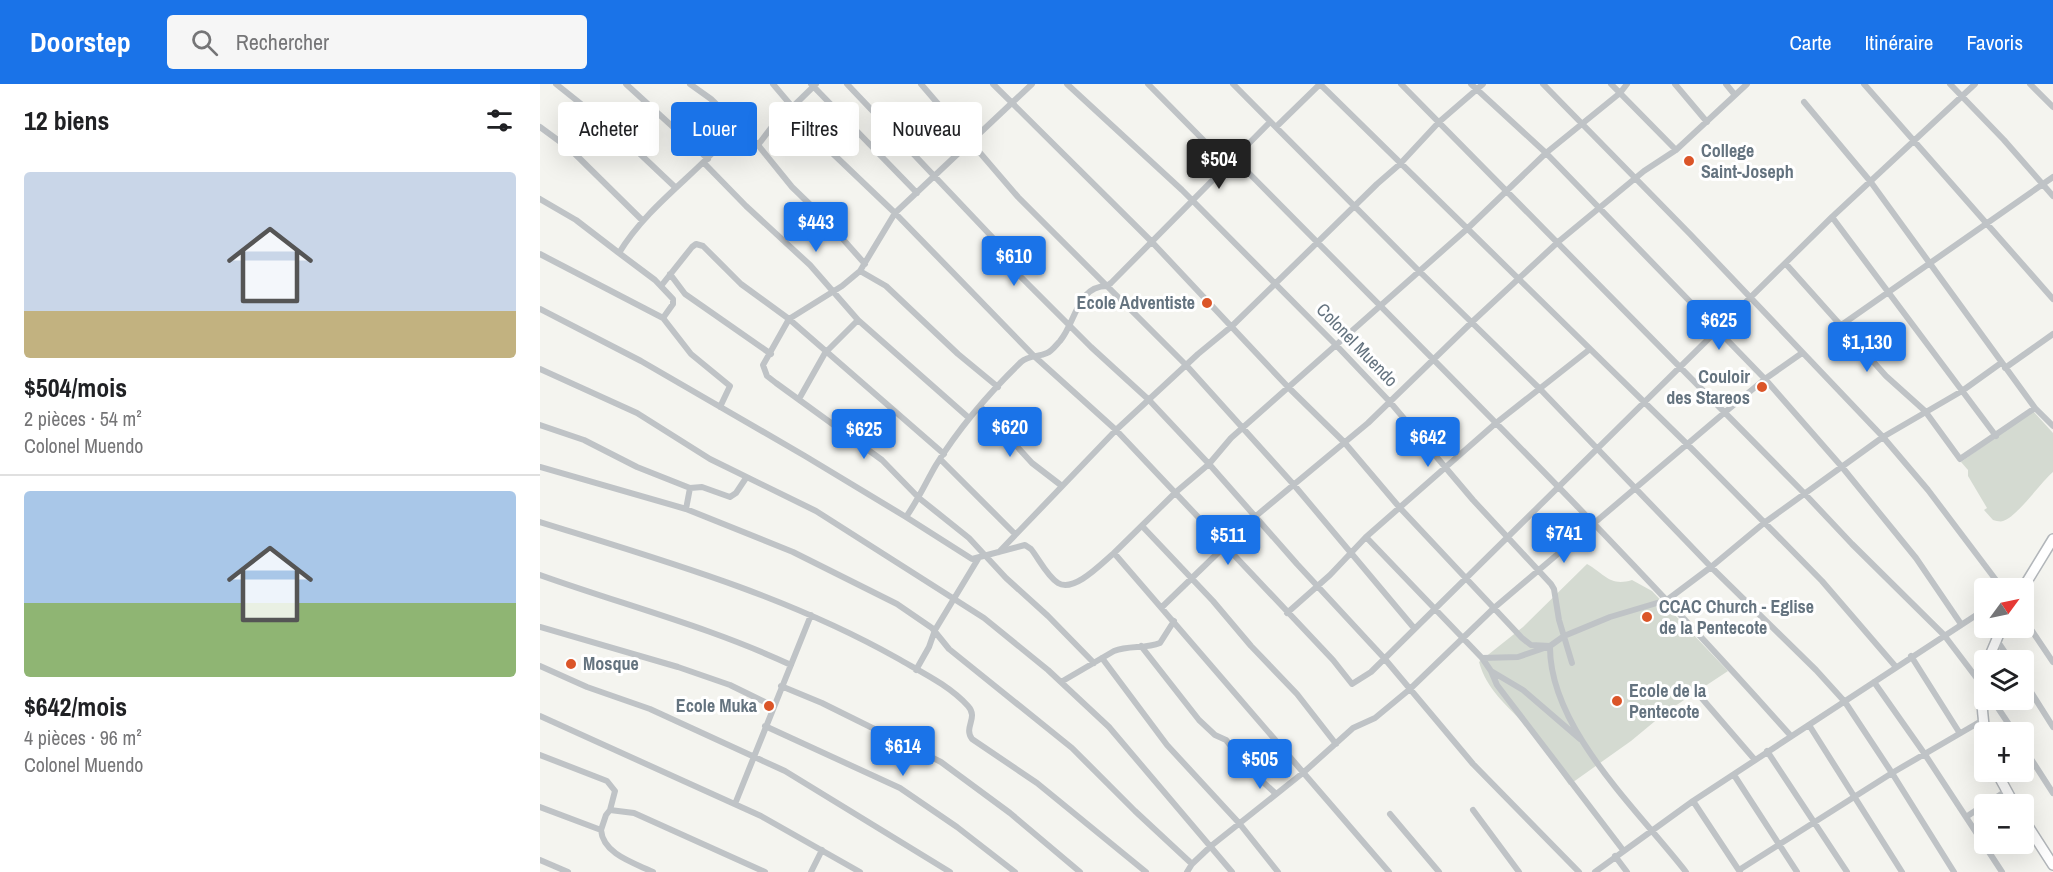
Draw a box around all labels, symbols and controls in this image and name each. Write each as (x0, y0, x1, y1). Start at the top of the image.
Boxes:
search box (167, 15, 587, 69)
text: Doorstep (30, 23, 131, 61)
icon: search (188, 26, 221, 59)
text: Rechercher (236, 27, 329, 57)
text: Carte (1789, 28, 1832, 57)
text: Itinéraire (1865, 28, 1933, 57)
text: Favoris (1966, 28, 2023, 57)
chip: Acheter (558, 102, 659, 156)
chip: Louer (671, 102, 757, 156)
chip: Filtres (769, 102, 859, 156)
chip: Nouveau (871, 102, 982, 156)
text: 12 biens (24, 103, 109, 138)
icon: filters (483, 104, 516, 137)
place label: College Saint-Joseph (1701, 138, 1794, 184)
pin: $504 (1183, 139, 1255, 190)
text: $504 (1201, 145, 1237, 172)
marker: College Saint-Joseph (1682, 154, 1696, 168)
pin: $443 (780, 202, 852, 253)
text: $443 (798, 208, 834, 235)
icon: home (216, 211, 324, 319)
pin: $610 (978, 236, 1050, 287)
text: $610 (996, 242, 1032, 269)
place label: Ecole Adventiste (1077, 290, 1195, 315)
marker: Ecole Adventiste (1200, 296, 1214, 310)
street label: Colonel Muendo (1311, 297, 1404, 392)
pin: $625 (1683, 300, 1755, 351)
text: $625 (1701, 306, 1737, 333)
pin: $1,130 (1818, 322, 1916, 373)
text: $1,130 (1842, 328, 1892, 355)
place label: Couloir des Stareos (1666, 364, 1750, 410)
text: $504/mois (24, 370, 127, 405)
marker: Couloir des Stareos (1755, 380, 1769, 394)
text: 2 pièces · 54 m² (24, 405, 142, 432)
pin: $620 (974, 407, 1046, 458)
pin: $625 (828, 409, 900, 460)
text: $620 (992, 413, 1028, 440)
text: $625 (846, 415, 882, 442)
pin: $642 (1392, 417, 1464, 468)
text: $642 (1410, 423, 1446, 450)
text: Colonel Muendo (24, 432, 143, 459)
pin: $741 (1528, 513, 1600, 564)
pin: $511 (1192, 515, 1264, 566)
text: $741 (1546, 519, 1582, 546)
text: $511 (1210, 521, 1246, 548)
icon: home (216, 530, 324, 638)
north arrow (1974, 578, 2034, 638)
map controls (1974, 578, 2034, 854)
place label: CCAC Church - Eglise de la Pentecote (1659, 594, 1814, 640)
marker: CCAC Church - Eglise de la Pentecote (1640, 610, 1654, 624)
button: layers (1974, 650, 2034, 710)
place label: Mosque (583, 651, 639, 676)
marker: Mosque (564, 657, 578, 671)
place label: Ecole de la Pentecote (1629, 678, 1707, 724)
text: $642/mois (24, 689, 127, 724)
place label: Ecole Muka (676, 693, 758, 718)
marker: Ecole de la Pentecote (1610, 694, 1624, 708)
marker: Ecole Muka (762, 699, 776, 713)
button: + (1974, 722, 2034, 782)
text: 4 pièces · 96 m² (24, 724, 142, 751)
pin: $614 (867, 726, 939, 777)
text: $614 (885, 732, 921, 759)
pin: $505 (1224, 739, 1296, 790)
text: $505 (1242, 745, 1278, 772)
text: Colonel Muendo (24, 751, 143, 778)
button: − (1974, 794, 2034, 854)

